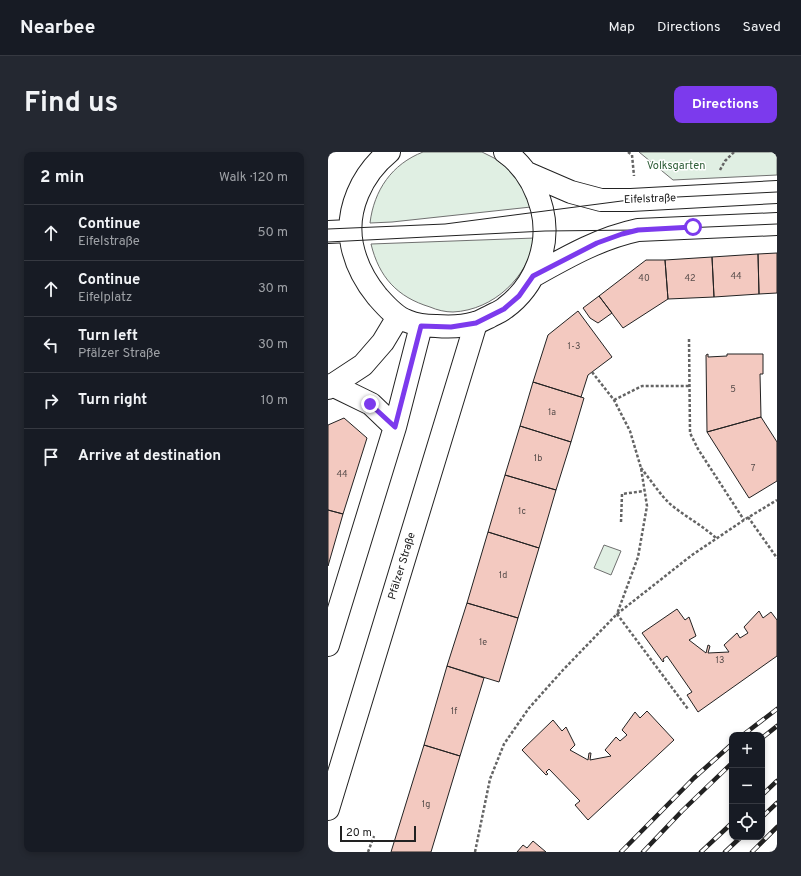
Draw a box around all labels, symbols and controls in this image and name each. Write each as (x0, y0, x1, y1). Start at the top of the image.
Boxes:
text: Nearbee (20, 16, 95, 40)
text: Map (609, 19, 635, 36)
text: Directions (657, 19, 721, 36)
text: Saved (743, 19, 781, 36)
text: Find us (24, 86, 118, 122)
button: Directions (674, 86, 777, 123)
park label: Volksgarten (647, 159, 705, 173)
text: 2 min (40, 167, 84, 189)
text: Walk · 120 m (219, 170, 288, 186)
street label: Eifelstraße (624, 191, 676, 207)
text: Continue (78, 215, 140, 234)
route start (684, 218, 702, 236)
icon: ahead (40, 222, 62, 244)
text: 50 m (258, 225, 288, 241)
text: Eifelstraße (78, 234, 140, 250)
text: Continue (78, 271, 140, 290)
house number: 44 (730, 271, 742, 282)
house number: 40 (638, 273, 650, 284)
house number: 42 (684, 273, 696, 284)
icon: ahead (40, 278, 62, 300)
text: 30 m (258, 281, 288, 297)
text: Eifelplatz (78, 290, 132, 306)
text: Turn left (78, 327, 138, 346)
icon: left (40, 334, 62, 356)
text: 30 m (258, 337, 288, 353)
house number: 1-3 (568, 341, 580, 352)
text: Pfälzer Straße (78, 346, 160, 362)
house number: 5 (730, 384, 736, 395)
icon: right (40, 390, 62, 412)
text: Turn right (78, 391, 147, 410)
text: 10 m (261, 393, 288, 409)
route end (361, 395, 379, 413)
house number: 1a (548, 407, 556, 418)
icon: arrive (40, 446, 62, 468)
text: Arrive at destination (78, 447, 221, 466)
house number: 1b (534, 453, 542, 464)
house number: 7 (751, 463, 756, 474)
house number: 44 (336, 469, 348, 480)
house number: 1c (518, 506, 526, 517)
street label: Pfälzer Straße (385, 531, 419, 601)
house number: 1d (499, 570, 507, 581)
house number: 1e (479, 637, 487, 648)
house number: 13 (716, 655, 724, 666)
house number: 1f (451, 706, 457, 717)
map controls (729, 732, 765, 840)
button: + (729, 732, 765, 768)
button: − (729, 768, 765, 804)
house number: 1g (422, 799, 430, 810)
button: locate (729, 804, 765, 840)
scale bar (340, 824, 416, 843)
text: 20 m (346, 826, 372, 840)

